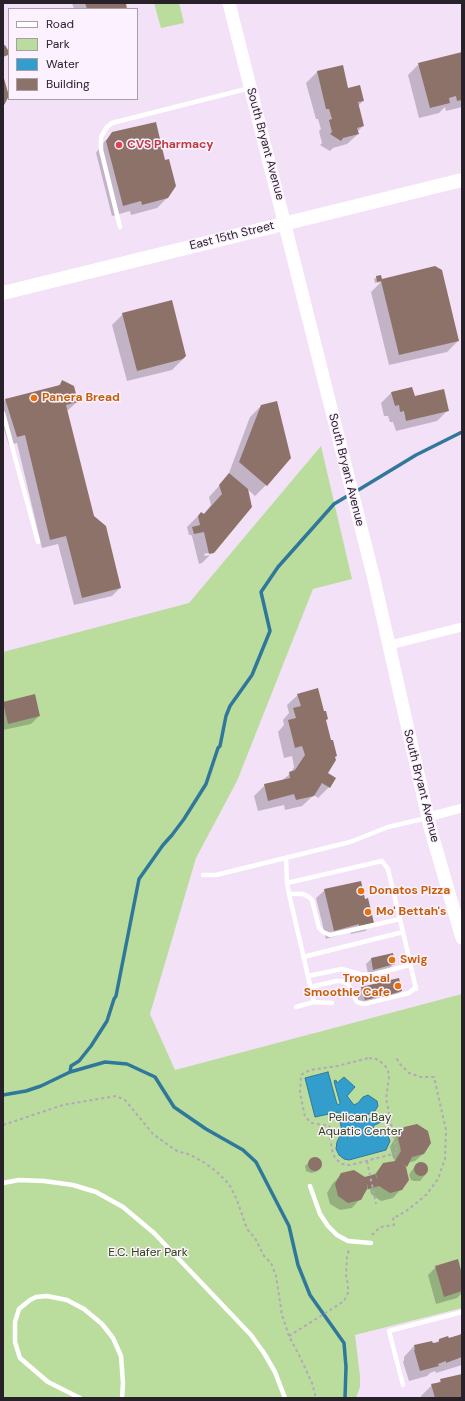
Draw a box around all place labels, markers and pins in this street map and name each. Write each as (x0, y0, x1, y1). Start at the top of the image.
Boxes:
place label: CVS Pharmacy (127, 138, 214, 152)
marker: CVS Pharmacy (114, 140, 124, 150)
place label: Panera Bread (42, 391, 120, 405)
marker: Panera Bread (29, 393, 39, 403)
place label: Donatos Pizza (369, 884, 450, 898)
marker: Donatos Pizza (356, 886, 366, 896)
place label: Mo' Bettah's (376, 905, 446, 919)
marker: Mo' Bettah's (363, 907, 373, 917)
place label: Swig (400, 953, 428, 967)
marker: Swig (387, 955, 397, 965)
place label: Tropical Smoothie Cafe (304, 972, 390, 1000)
marker: Tropical Smoothie Cafe (393, 981, 403, 991)

